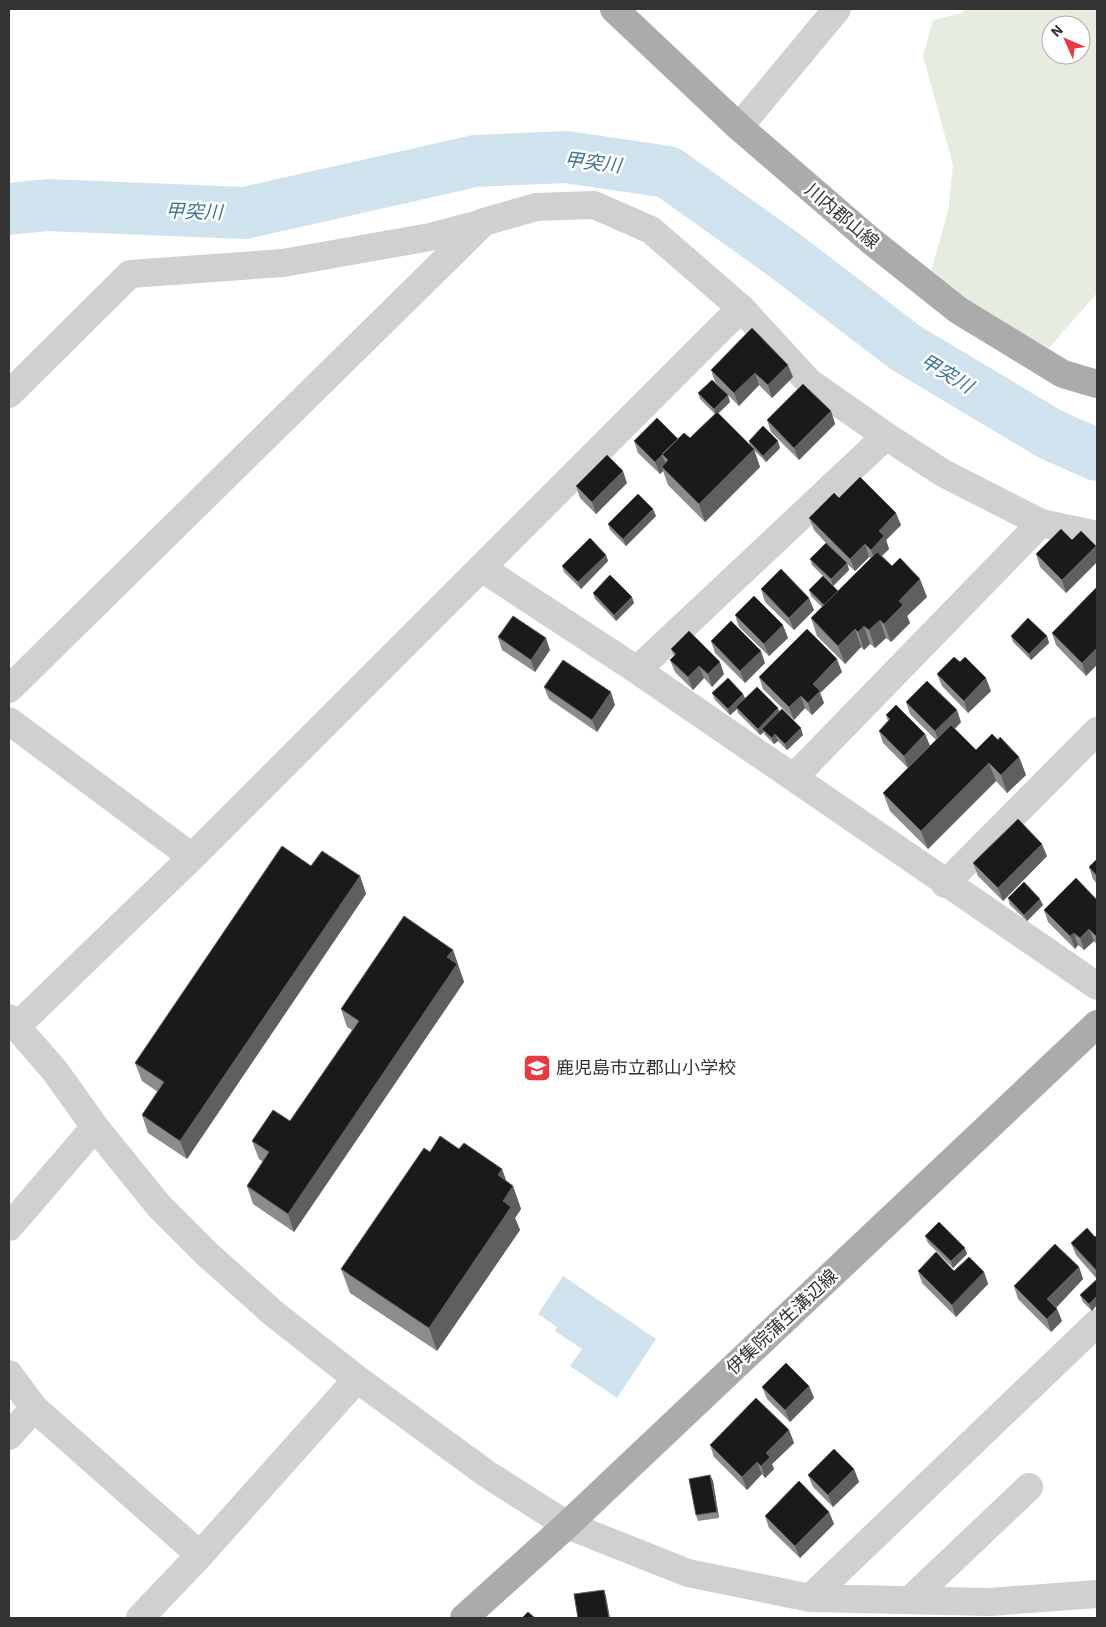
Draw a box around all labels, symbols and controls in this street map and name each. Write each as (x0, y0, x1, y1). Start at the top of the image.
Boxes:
north arrow (1041, 15, 1091, 65)
text: N (1047, 21, 1067, 41)
water label: 甲突川 (563, 147, 625, 178)
street label: 川内郡山線 (800, 178, 884, 253)
water label: 甲突川 (165, 198, 225, 224)
water label: 甲突川 (916, 348, 979, 399)
school or university icon: 鹿児島市立郡山小学校 (522, 1053, 552, 1083)
place label: 鹿児島市立郡山小学校 (556, 1056, 736, 1079)
street label: 伊集院蒲生溝辺線 (721, 1264, 842, 1379)

